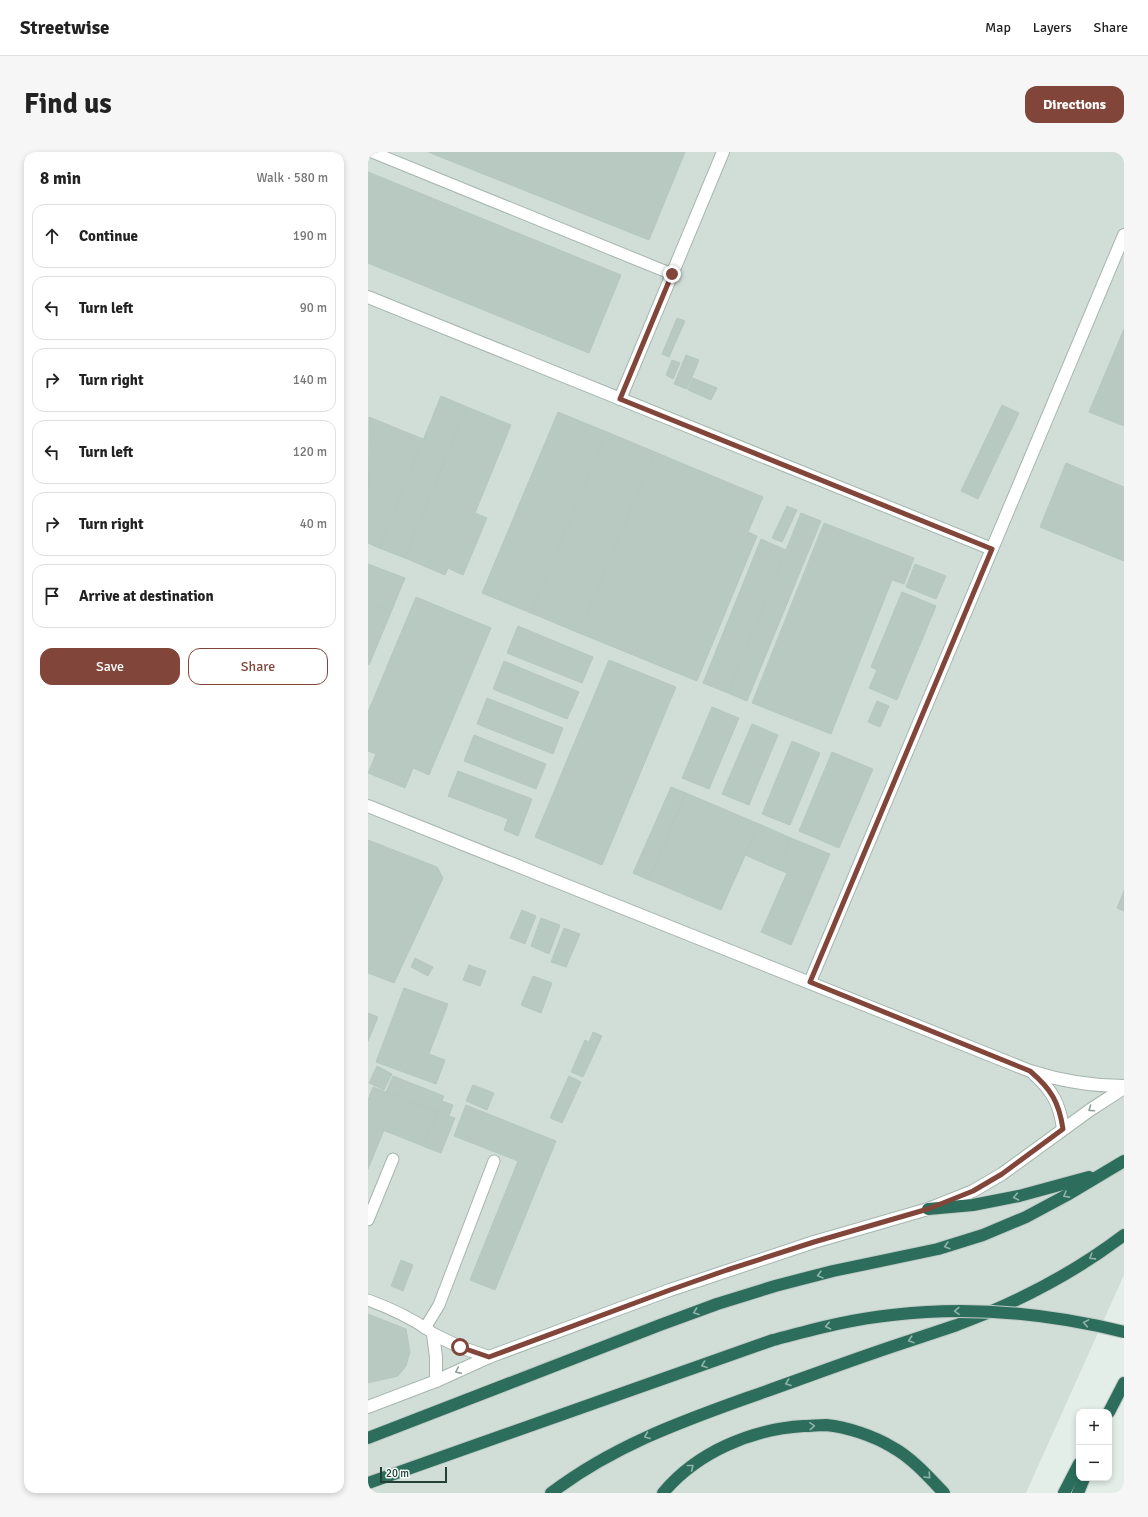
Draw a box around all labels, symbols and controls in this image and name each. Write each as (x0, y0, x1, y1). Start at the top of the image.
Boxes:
text: Streetwise (20, 16, 110, 40)
text: Map (985, 19, 1011, 36)
text: Layers (1033, 19, 1072, 36)
text: Share (1094, 19, 1128, 36)
button: Directions (1025, 86, 1124, 123)
text: Find us (24, 87, 112, 121)
text: 8 min (40, 168, 81, 189)
text: Walk · 580 m (257, 170, 328, 186)
icon: ahead (41, 225, 63, 247)
text: Continue (79, 227, 138, 245)
text: 190 m (293, 228, 327, 244)
route end (663, 265, 681, 283)
icon: left (41, 297, 63, 319)
text: Turn left (79, 299, 133, 317)
text: 90 m (300, 300, 327, 316)
icon: right (41, 369, 63, 391)
text: Turn right (79, 371, 144, 389)
text: 140 m (293, 372, 327, 388)
icon: left (41, 441, 63, 463)
text: Turn left (79, 443, 133, 461)
text: 120 m (293, 444, 327, 460)
icon: right (41, 513, 63, 535)
text: Turn right (79, 515, 144, 533)
text: 40 m (300, 516, 327, 532)
icon: arrive (41, 585, 63, 607)
text: Arrive at destination (79, 587, 214, 605)
button: Save (40, 648, 180, 685)
button: Share (188, 648, 328, 685)
one-way arrow (1089, 1104, 1096, 1111)
one-way arrow (1063, 1191, 1071, 1198)
one-way arrow (1013, 1192, 1019, 1200)
one-way arrow (944, 1241, 951, 1250)
one-way arrow (1089, 1252, 1096, 1260)
one-way arrow (817, 1270, 823, 1278)
one-way arrow (692, 1307, 699, 1315)
one-way arrow (954, 1307, 960, 1315)
one-way arrow (1083, 1319, 1089, 1328)
one-way arrow (825, 1322, 831, 1330)
one-way arrow (907, 1335, 914, 1344)
route start (451, 1338, 469, 1356)
one-way arrow (701, 1360, 708, 1368)
one-way arrow (455, 1366, 462, 1374)
one-way arrow (785, 1379, 792, 1387)
map controls (1076, 1409, 1112, 1481)
button: + (1076, 1409, 1112, 1445)
one-way arrow (809, 1421, 815, 1430)
one-way arrow (644, 1432, 651, 1440)
button: − (1076, 1445, 1112, 1481)
scale bar (380, 1465, 447, 1484)
one-way arrow (687, 1465, 694, 1472)
text: 20 m (386, 1467, 409, 1480)
one-way arrow (923, 1471, 930, 1478)

